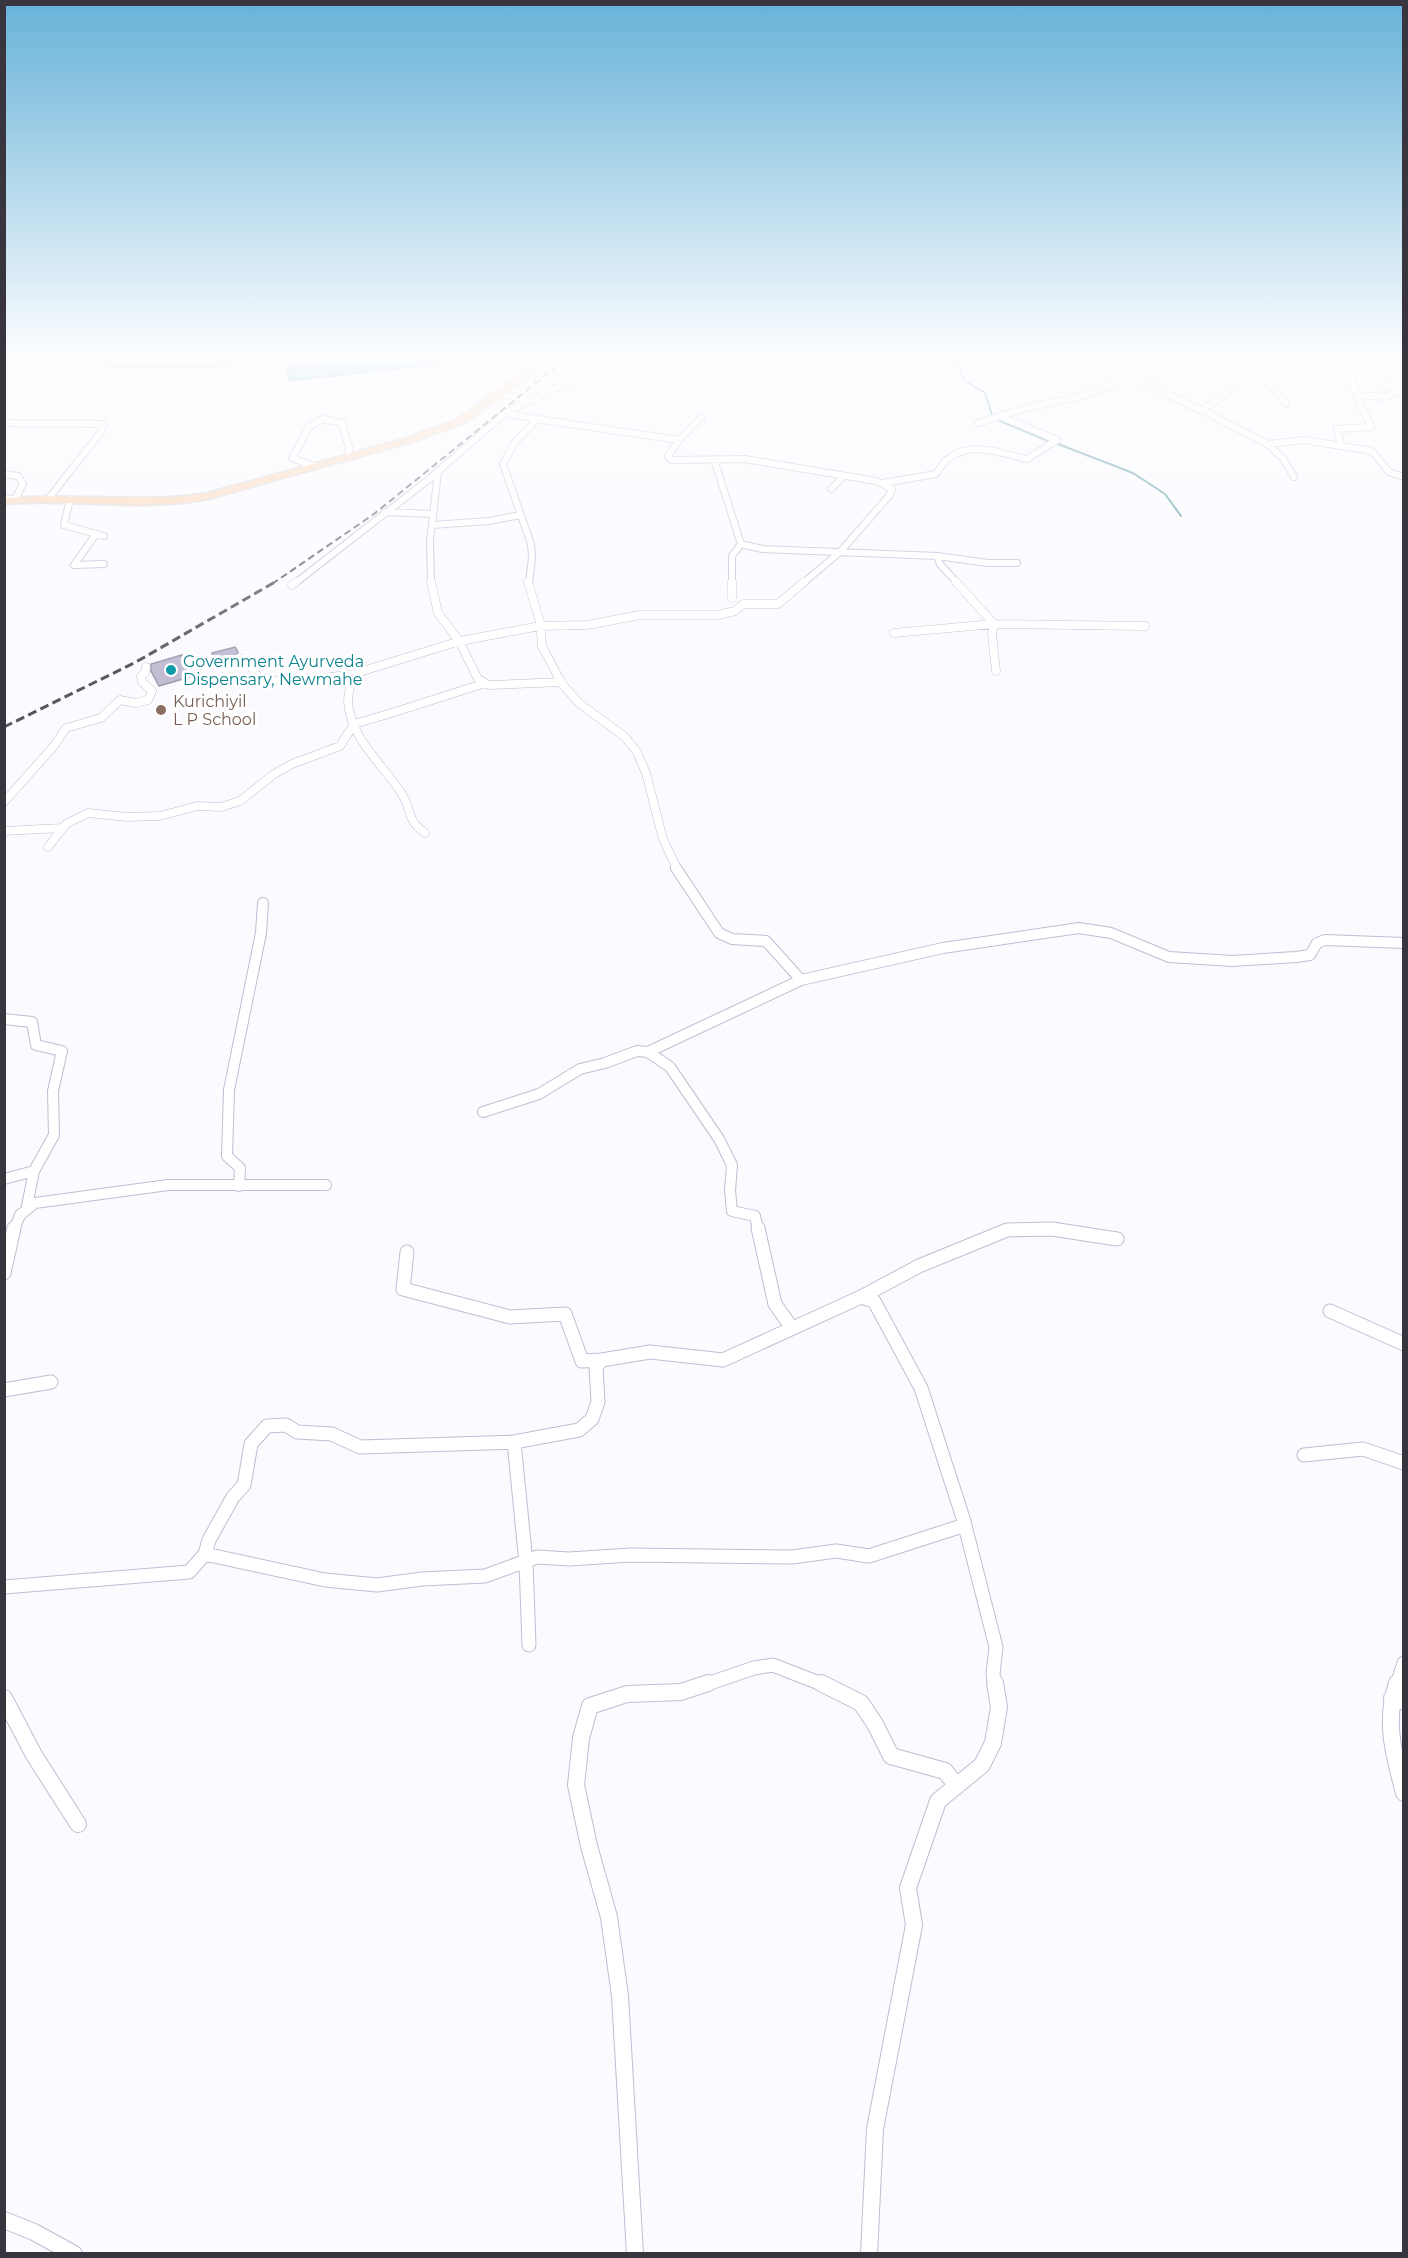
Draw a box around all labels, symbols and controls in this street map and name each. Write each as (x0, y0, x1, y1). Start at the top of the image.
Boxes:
place label: Government Ayurveda Dispensary, Newmahe (183, 652, 364, 689)
marker: Government Ayurveda Dispensary, Newmahe (164, 663, 178, 677)
place label: Kurichiyil L P School (173, 692, 256, 729)
marker: Kurichiyil L P School (154, 703, 168, 717)

